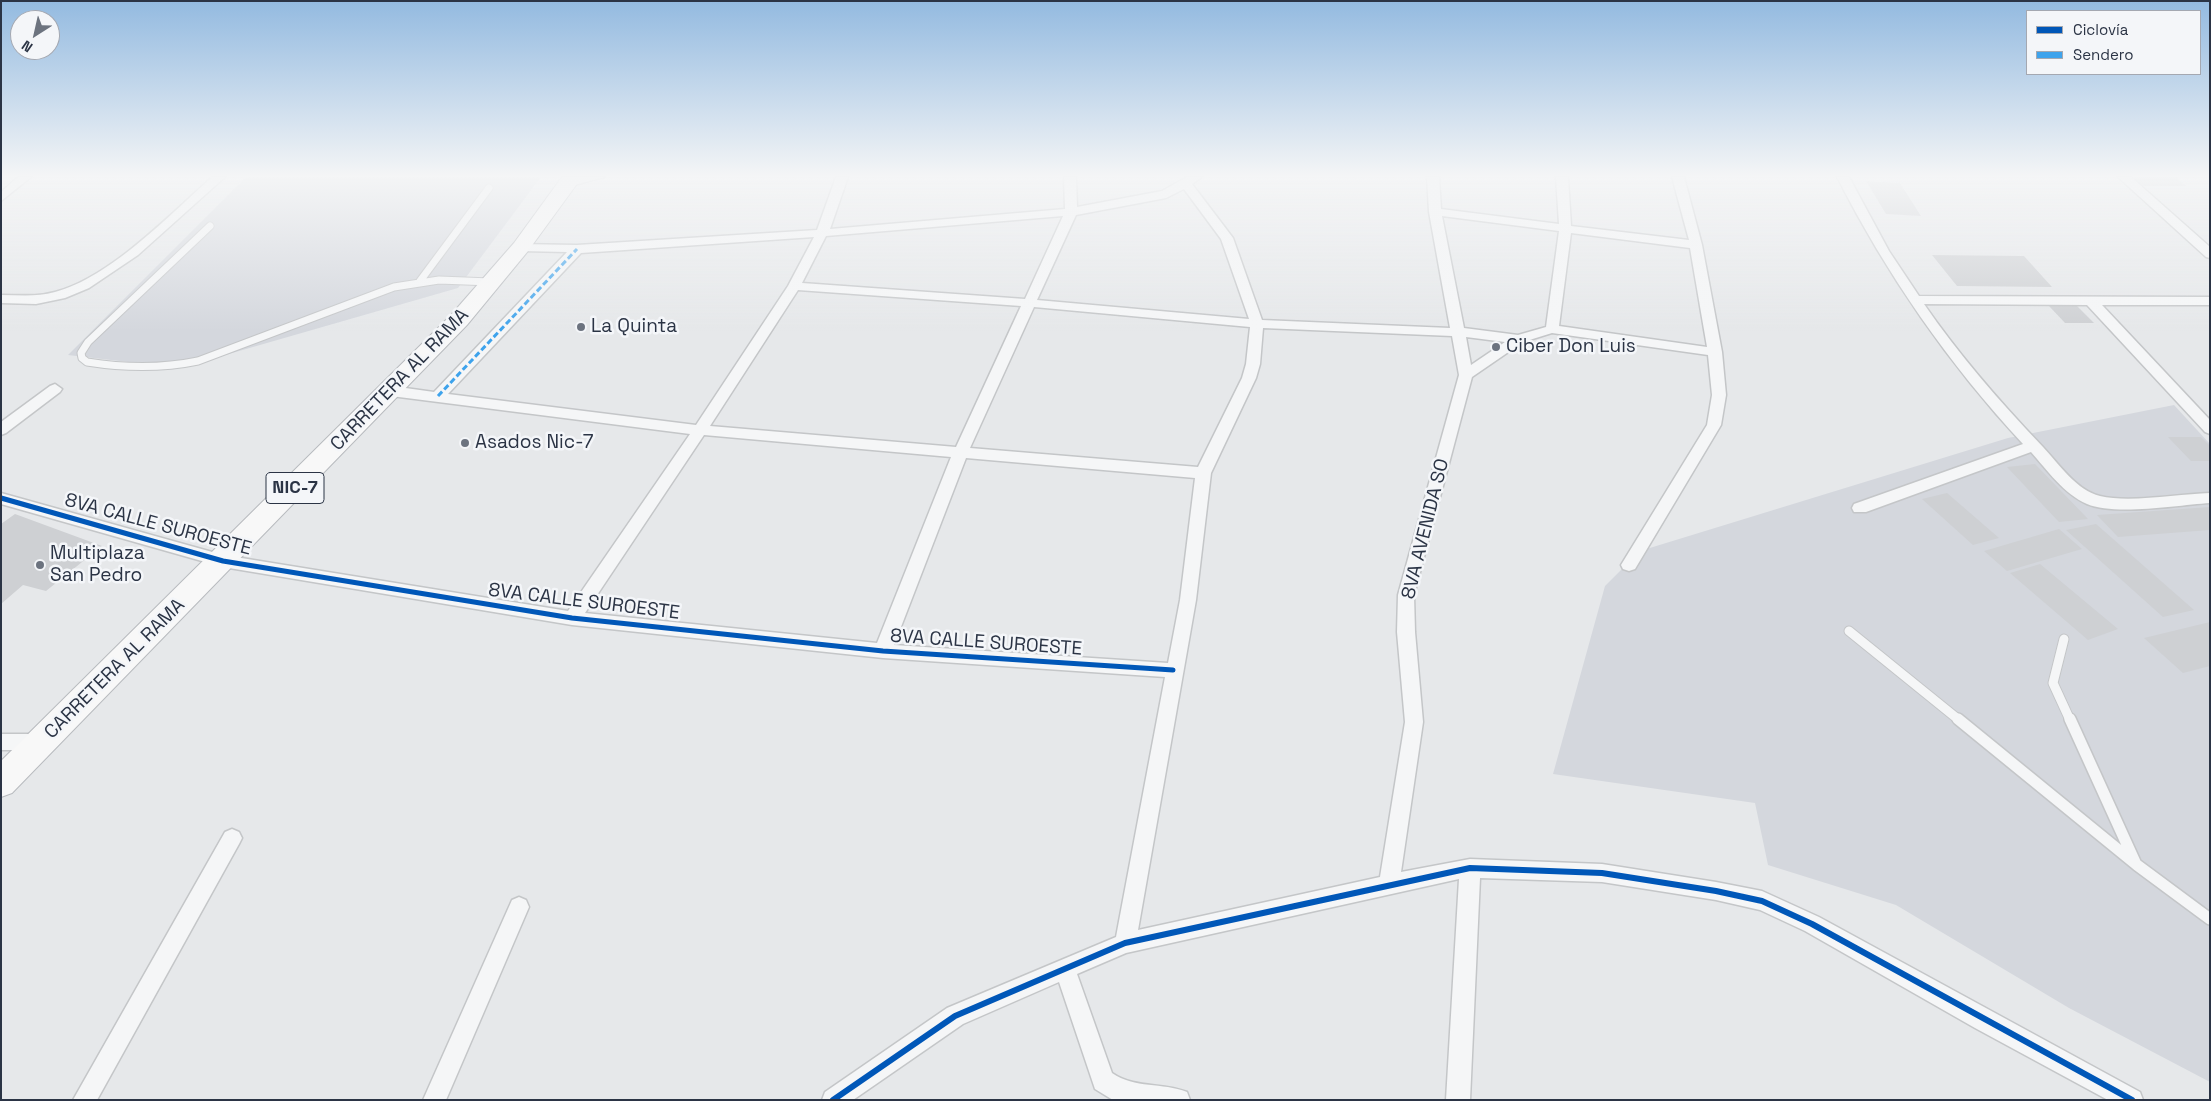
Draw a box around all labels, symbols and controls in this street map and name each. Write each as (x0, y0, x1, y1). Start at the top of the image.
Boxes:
north arrow (10, 10, 60, 60)
legend (2026, 10, 2201, 75)
text: Ciclovía (2073, 20, 2128, 39)
text: N (18, 36, 36, 57)
text: Sendero (2073, 45, 2133, 64)
street label: CARRETERA AL RAMA (326, 304, 474, 456)
place label: La Quinta (591, 316, 677, 338)
marker: La Quinta (575, 321, 587, 333)
place label: Ciber Don Luis (1506, 336, 1636, 358)
marker: Ciber Don Luis (1490, 341, 1502, 353)
place label: Asados Nic-7 (475, 432, 593, 454)
marker: Asados Nic-7 (459, 437, 471, 449)
street label: 8VA AVENIDA SO (1398, 456, 1454, 602)
road number: NIC-7 (266, 472, 324, 503)
street label: 8VA CALLE SUROESTE (62, 489, 254, 561)
place label: Multiplaza San Pedro (50, 543, 145, 587)
marker: Multiplaza San Pedro (34, 559, 46, 571)
street label: 8VA CALLE SUROESTE (487, 579, 681, 625)
street label: CARRETERA AL RAMA (40, 594, 190, 744)
street label: 8VA CALLE SUROESTE (889, 625, 1083, 661)

